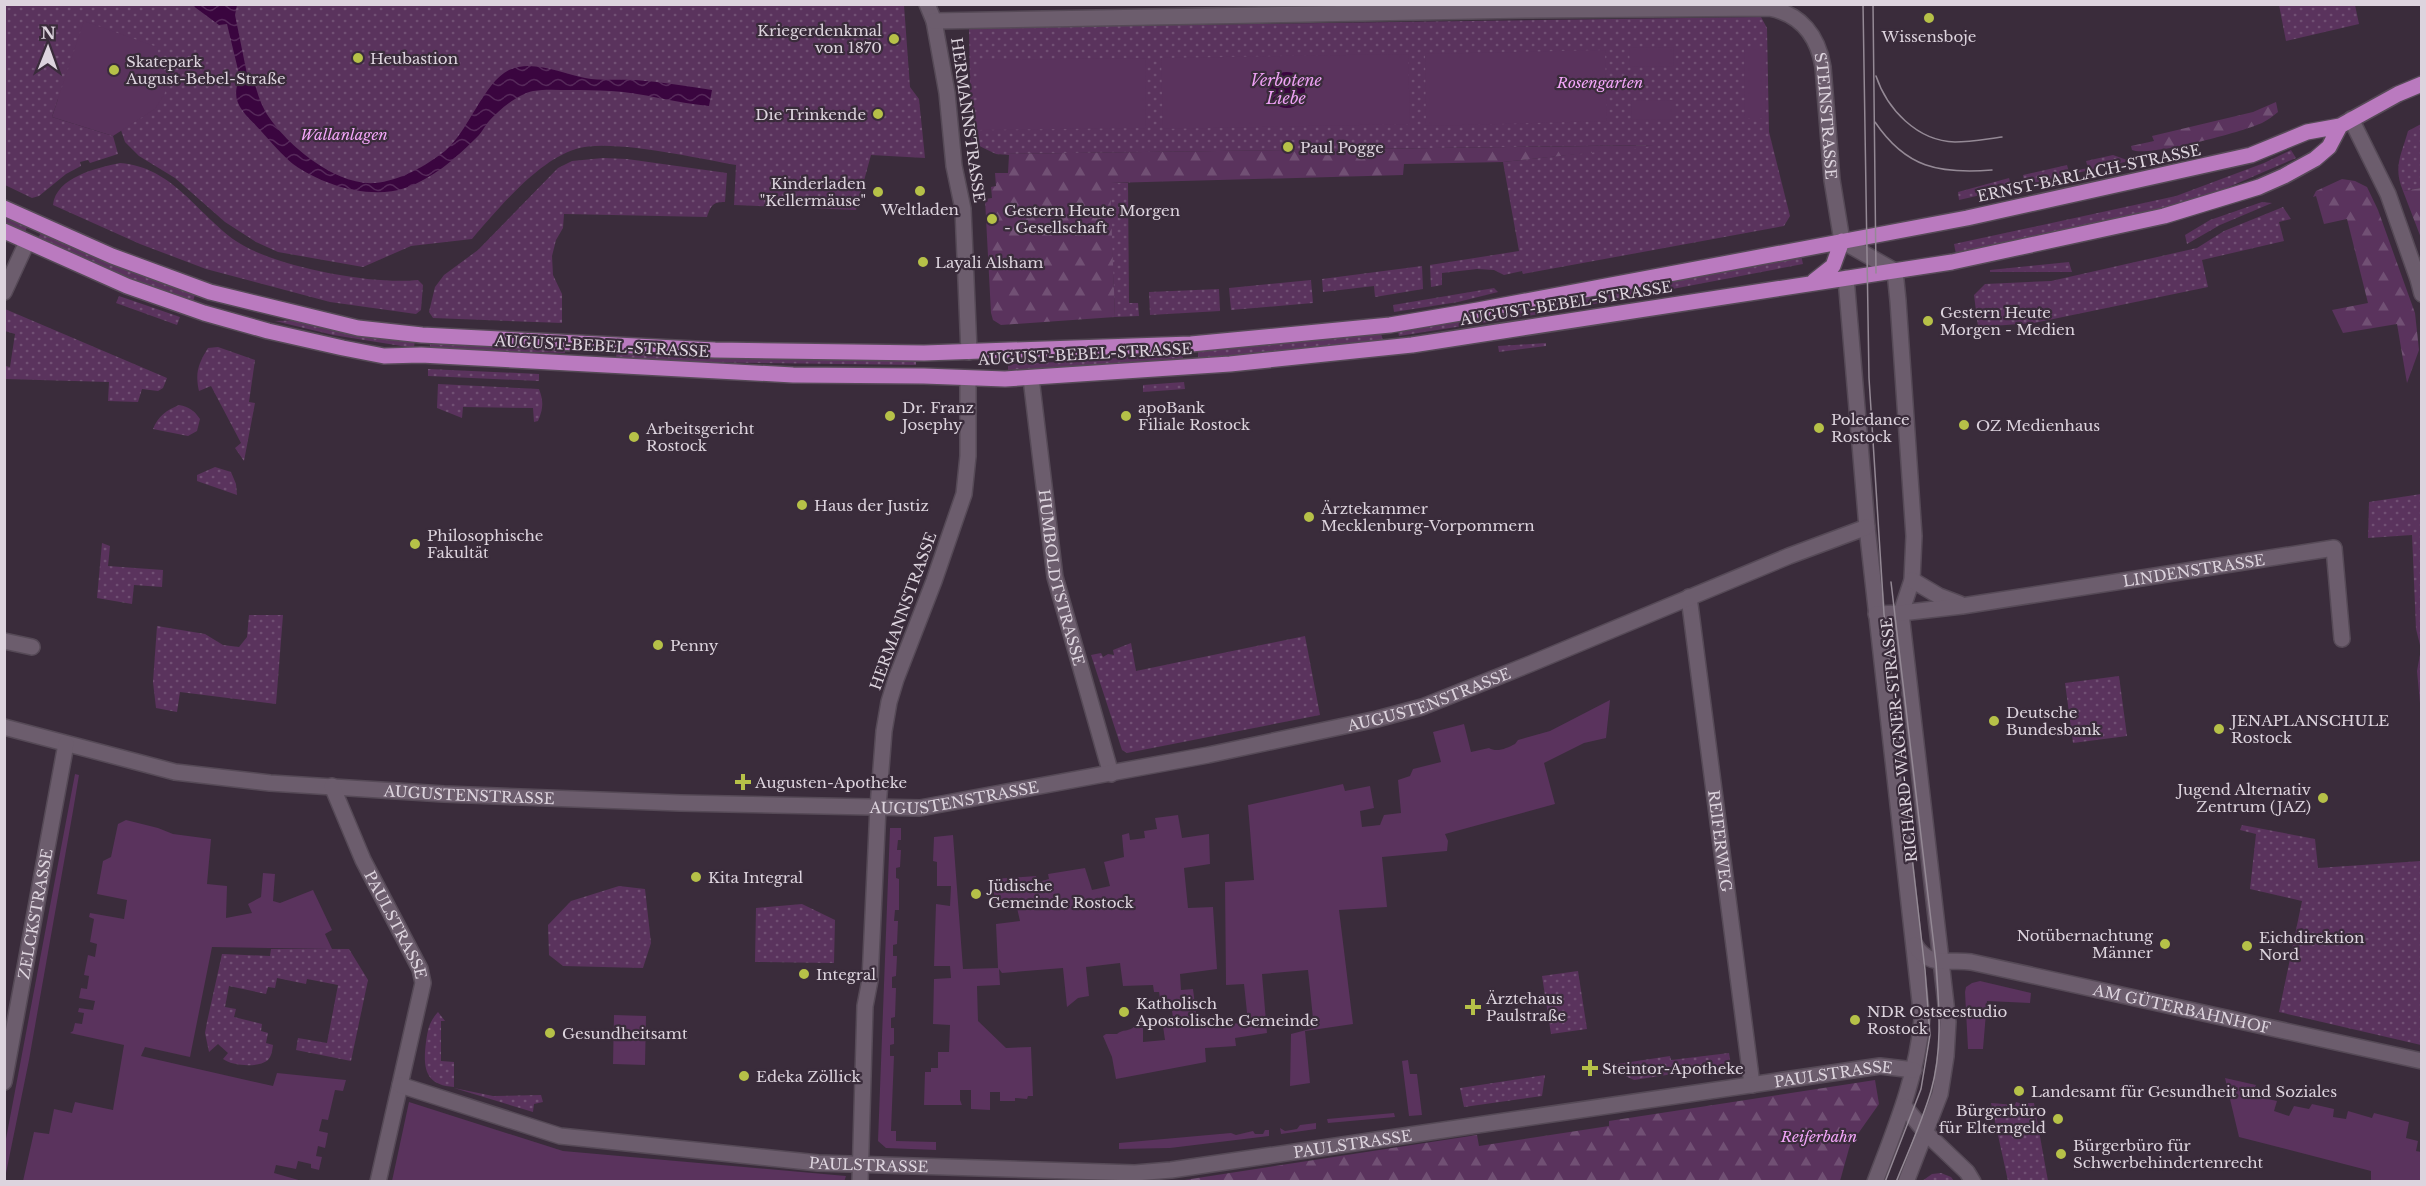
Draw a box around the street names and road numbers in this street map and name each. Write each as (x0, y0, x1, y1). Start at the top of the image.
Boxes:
street label: HERMANNSTRASSE (947, 36, 989, 204)
street label: STEINSTRASSE (1811, 50, 1841, 180)
street label: ERNST-BARLACH-STRASSE (1975, 140, 2203, 206)
street label: AUGUST-BEBEL-STRASSE (1458, 277, 1674, 329)
street label: AUGUST-BEBEL-STRASSE (493, 331, 710, 361)
street label: AUGUST-BEBEL-STRASSE (976, 339, 1193, 369)
street label: HUMBOLDTSTRASSE (1035, 488, 1089, 668)
street label: HERMANNSTRASSE (866, 529, 940, 693)
street label: LINDENSTRASSE (2121, 549, 2266, 590)
street label: RICHARD-WAGNER-STRASSE (1877, 617, 1921, 863)
street label: AUGUSTENSTRASSE (1345, 663, 1513, 735)
street label: AUGUSTENSTRASSE (868, 777, 1040, 817)
street label: AUGUSTENSTRASSE (382, 781, 555, 808)
street label: REIFERWEG (1705, 789, 1736, 893)
street label: ZELCKSTRASSE (14, 847, 56, 981)
street label: PAULSTRASSE (361, 867, 431, 980)
street label: AM GÜTERBAHNHOF (2091, 979, 2272, 1037)
street label: PAULSTRASSE (1773, 1056, 1894, 1091)
street label: PAULSTRASSE (1292, 1125, 1413, 1161)
street label: PAULSTRASSE (808, 1153, 929, 1176)

